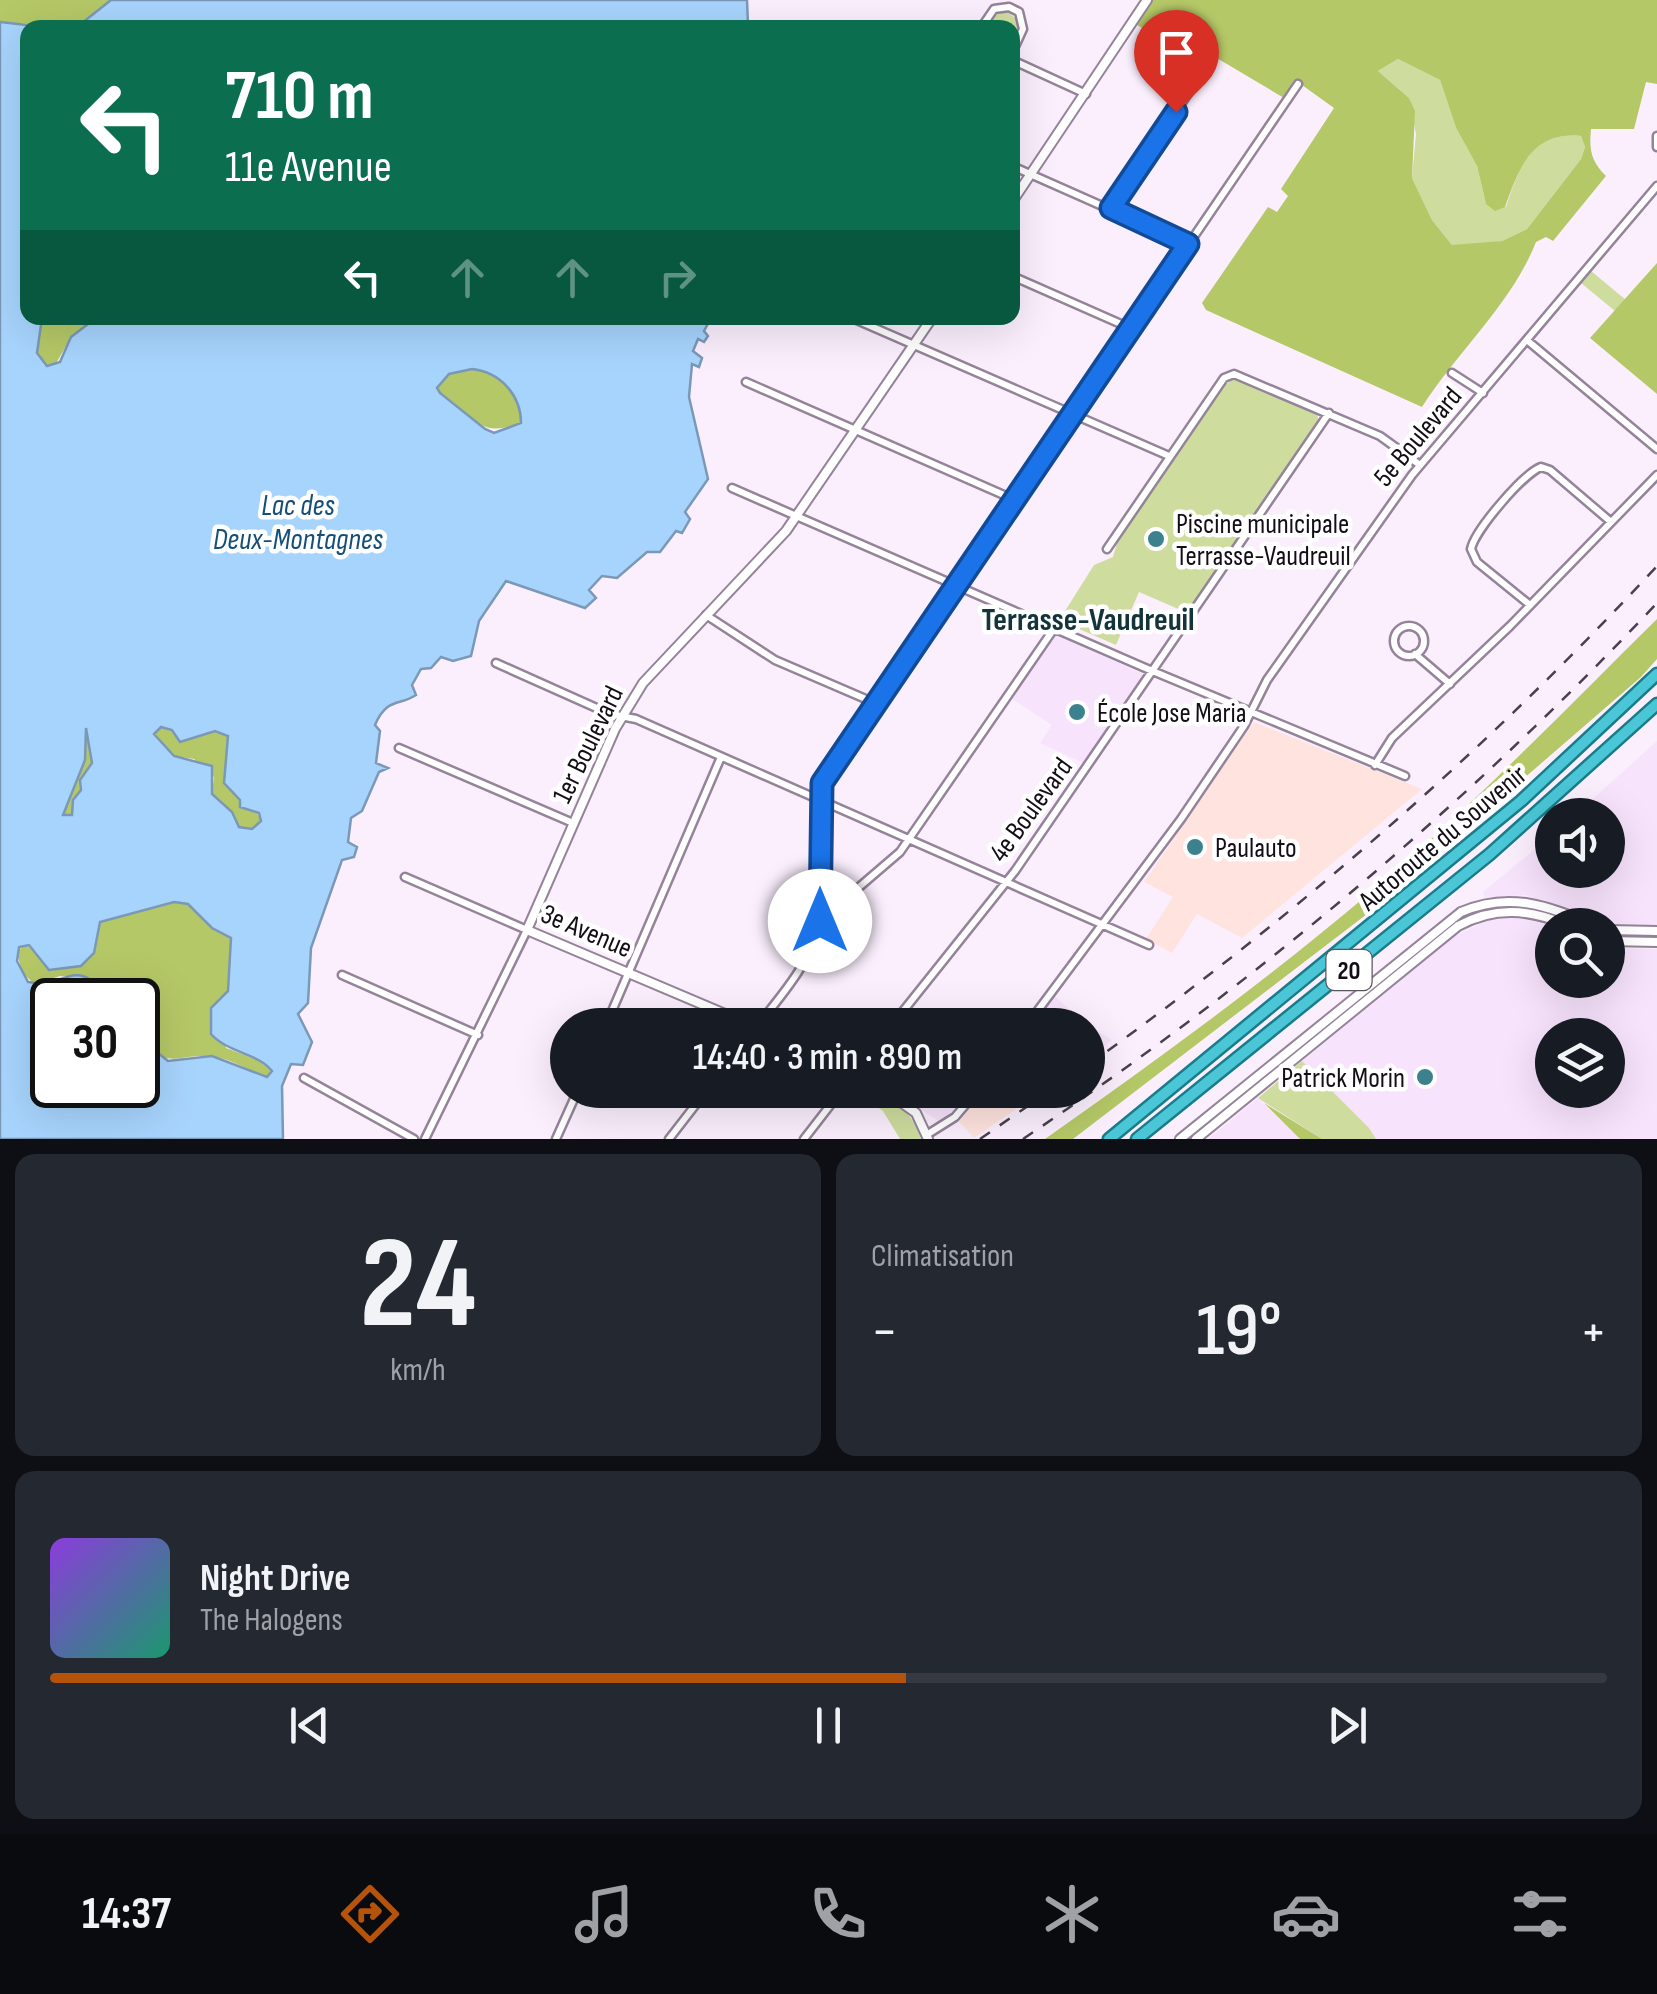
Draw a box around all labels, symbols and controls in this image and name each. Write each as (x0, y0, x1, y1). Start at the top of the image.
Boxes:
pin (1134, 10, 1219, 113)
icon: arrive (1149, 25, 1204, 80)
text: 710 m (225, 55, 374, 139)
icon: left (60, 60, 190, 190)
text: 11e Avenue (225, 140, 392, 195)
icon: left (335, 250, 390, 305)
icon: ahead (440, 250, 495, 305)
icon: ahead (545, 250, 600, 305)
icon: right (650, 250, 705, 305)
street label: 5e Boulevard (1367, 381, 1469, 493)
water label: Lac des Deux-Montagnes (213, 488, 384, 558)
place label: Piscine municipale Terrasse-Vaudreuil (1176, 508, 1351, 573)
marker: Piscine municipale Terrasse-Vaudreuil (1145, 528, 1167, 550)
district label: Terrasse-Vaudreuil (981, 601, 1195, 640)
street label: 1er Boulevard (546, 681, 631, 809)
place label: École Jose Maria (1097, 697, 1247, 730)
marker: École Jose Maria (1066, 701, 1088, 723)
street label: 4e Boulevard (983, 752, 1080, 868)
street label: Autoroute du Souvenir (1352, 758, 1534, 919)
map controls (1535, 798, 1625, 1108)
button: sound (1535, 798, 1625, 888)
place label: Paulauto (1215, 832, 1297, 865)
marker: Paulauto (1184, 836, 1206, 858)
position arrow (768, 869, 872, 973)
street label: 3e Avenue (536, 897, 637, 965)
button: search (1535, 908, 1625, 998)
road number: 20 (1326, 950, 1372, 990)
speed limit sign: 30 (30, 978, 160, 1108)
button: layers (1535, 1018, 1625, 1108)
text: 14:40 · 3 min · 890 m (693, 1035, 962, 1080)
place label: Patrick Morin (1281, 1062, 1405, 1095)
marker: Patrick Morin (1414, 1066, 1436, 1088)
text: 24 (360, 1208, 476, 1364)
text: Climatisation (871, 1237, 1014, 1276)
text: 19° (1196, 1286, 1282, 1377)
text: − (871, 1299, 898, 1366)
text: + (1580, 1299, 1607, 1366)
text: km/h (390, 1351, 446, 1390)
text: Night Drive (200, 1556, 351, 1601)
text: The Halogens (200, 1601, 343, 1640)
icon: previous (282, 1698, 337, 1753)
icon: pause (801, 1698, 856, 1753)
icon: next (1320, 1698, 1375, 1753)
icon: directions (335, 1879, 405, 1949)
icon: music (569, 1879, 639, 1949)
icon: phone (803, 1879, 873, 1949)
icon: climate (1037, 1879, 1107, 1949)
icon: car (1271, 1879, 1341, 1949)
icon: filters (1505, 1879, 1575, 1949)
text: 14:37 (82, 1887, 171, 1942)

